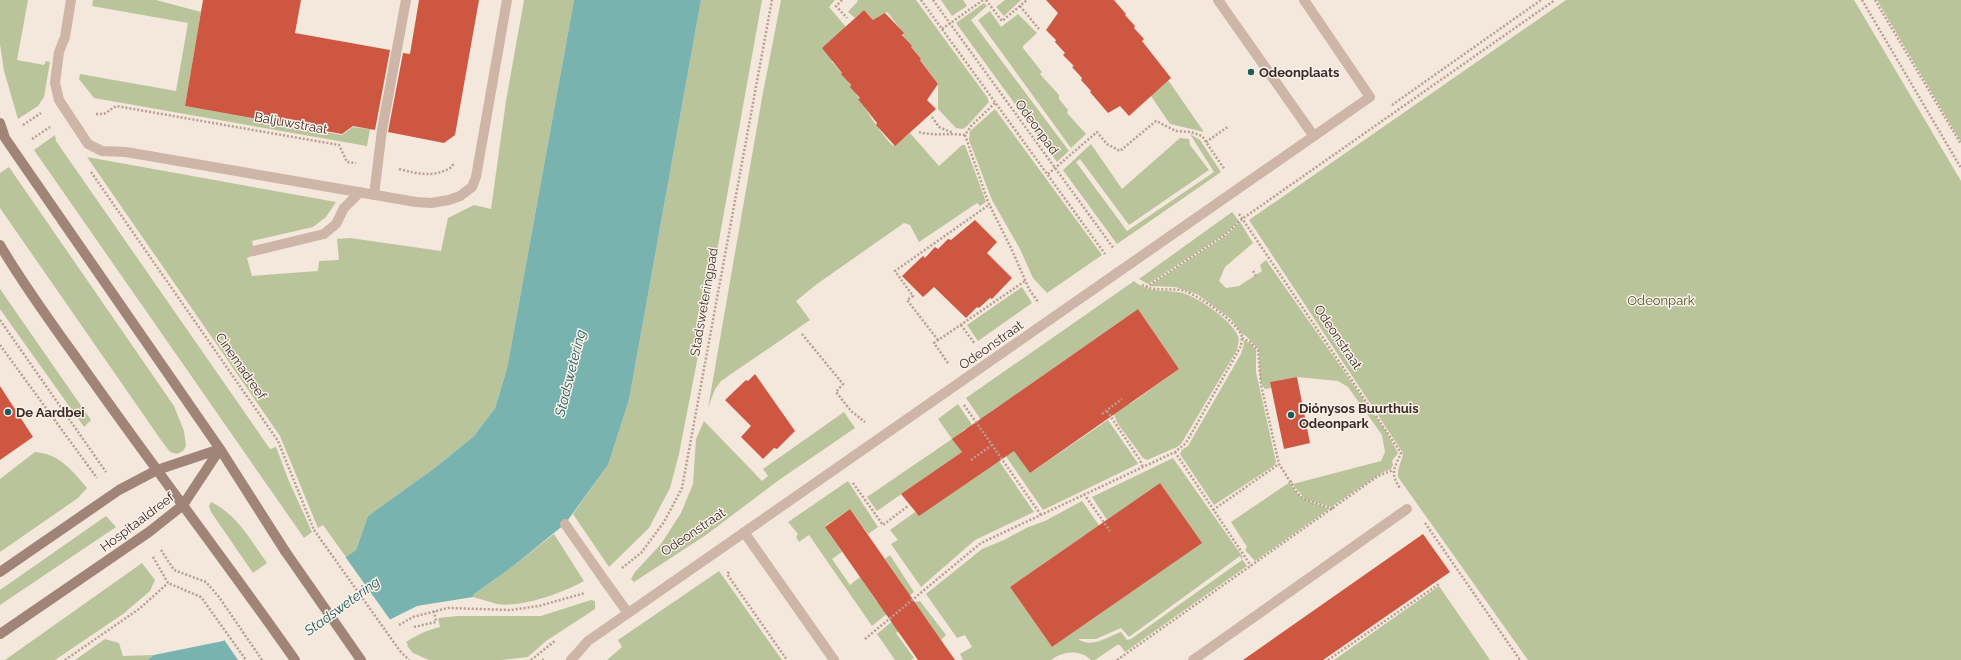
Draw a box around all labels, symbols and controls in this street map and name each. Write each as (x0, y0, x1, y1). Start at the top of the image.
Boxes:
place label: Odeonplaats (1259, 65, 1340, 80)
marker: Odeonplaats (1246, 67, 1256, 77)
street label: Odeonpad (1012, 97, 1062, 157)
street label: Baljuwstraat (253, 109, 329, 137)
street label: Stadsweteringpad (687, 247, 721, 357)
park label: Odeonpark (1627, 293, 1695, 308)
street label: Odeonstraat (1311, 302, 1365, 373)
street label: Odeonstraat (956, 317, 1026, 372)
water label: Stadswetering (551, 328, 589, 419)
street label: Cinemadreef (213, 330, 270, 403)
place label: Diónysos Buurthuis Odeonpark (1299, 401, 1419, 431)
place label: De Aardbei (16, 405, 85, 420)
marker: De Aardbei (3, 407, 13, 417)
marker: Diónysos Buurthuis Odeonpark (1286, 410, 1296, 420)
street label: Hospitaaldreef (97, 489, 177, 555)
street label: Odeonstraat (658, 505, 729, 559)
water label: Stadswetering (300, 573, 383, 639)

